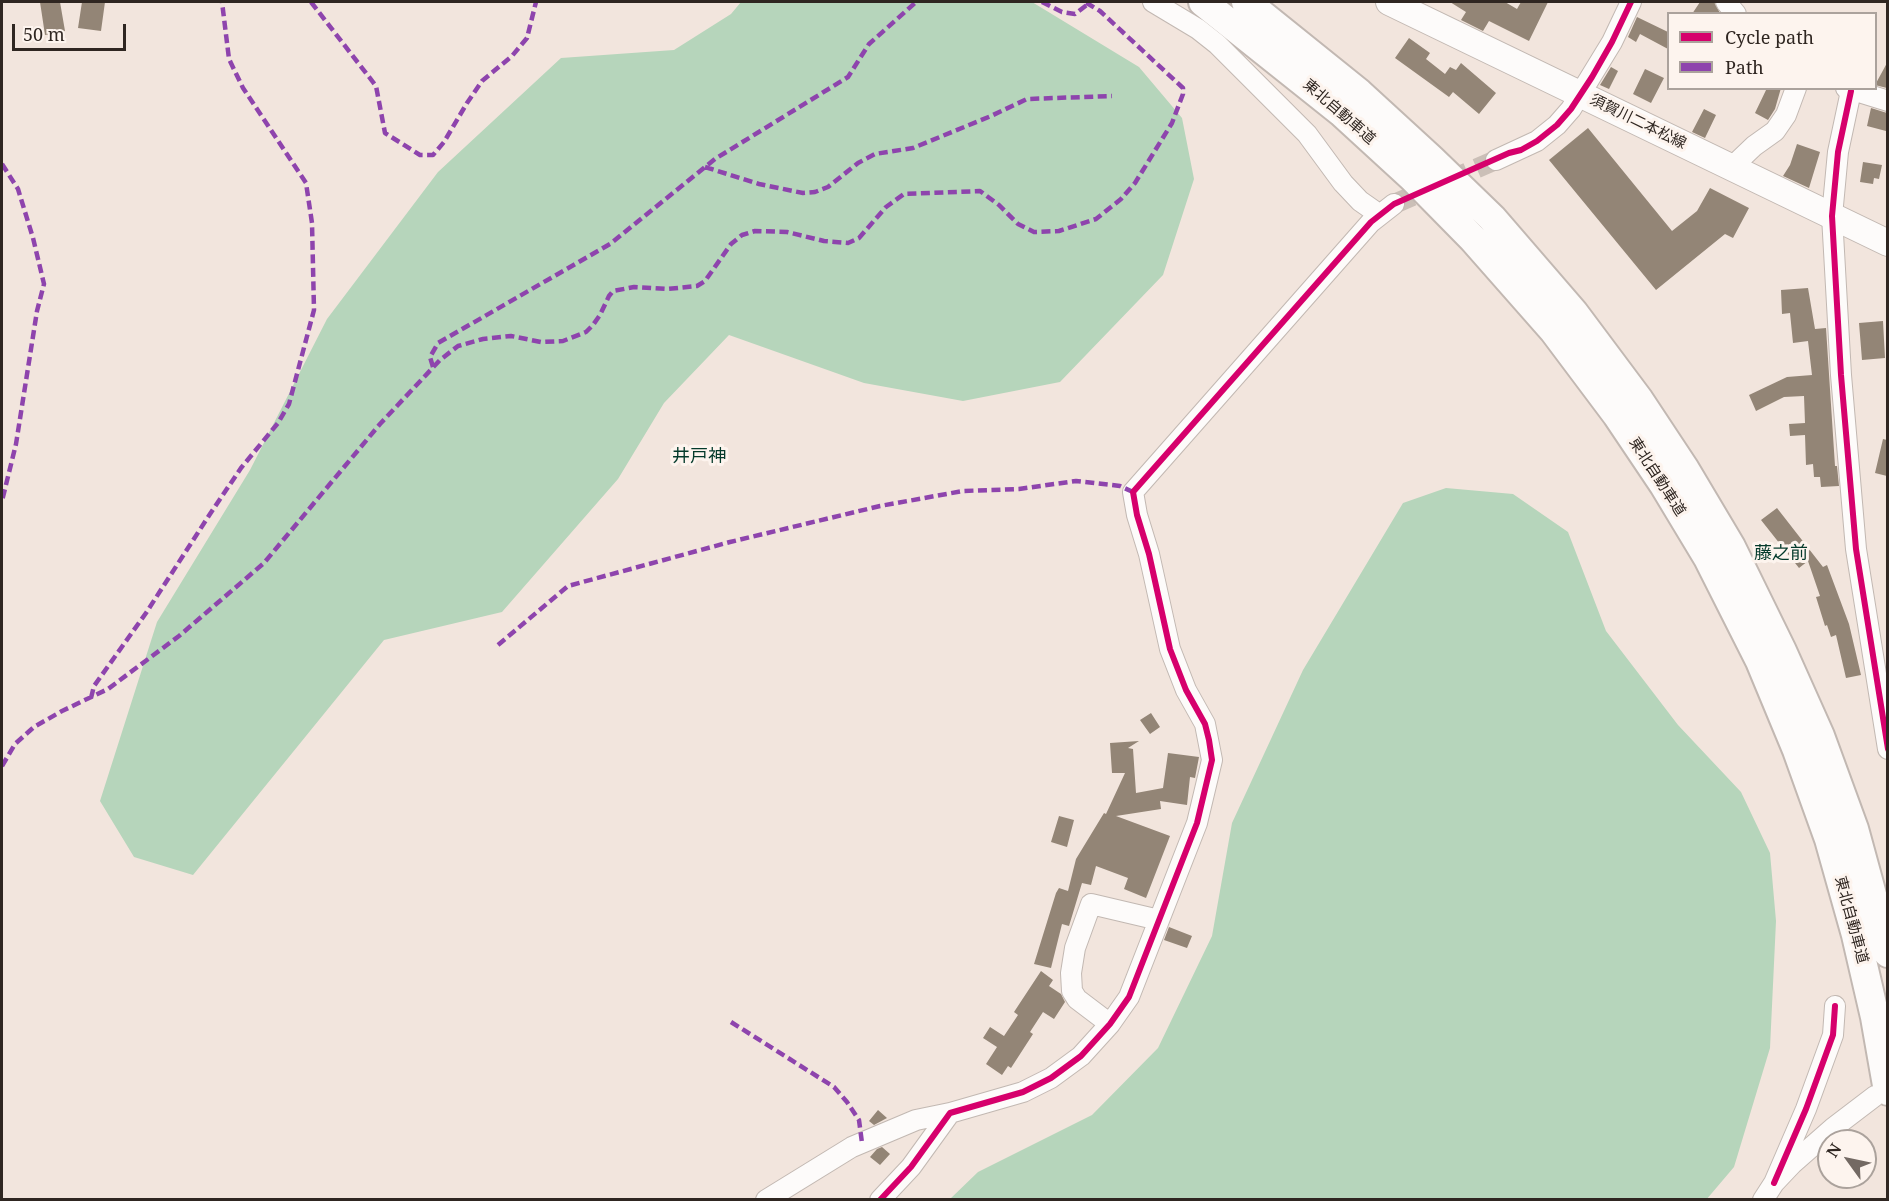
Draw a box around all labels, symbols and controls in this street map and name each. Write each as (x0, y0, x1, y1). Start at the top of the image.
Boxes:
scale bar (15, 12, 129, 50)
legend (1667, 12, 1877, 90)
text: 50 m (23, 22, 65, 46)
text: Cycle path (1725, 25, 1814, 49)
text: Path (1725, 55, 1764, 79)
street label: 東北自動車道 (1299, 76, 1379, 148)
street label: 須賀川二本松線 (1587, 91, 1689, 153)
street label: 東北自動車道 (1625, 434, 1689, 520)
district label: 井戸神 (672, 446, 726, 468)
district label: 藤之前 (1754, 543, 1808, 565)
street label: 東北自動車道 (1831, 874, 1871, 966)
north arrow (1817, 1129, 1877, 1189)
text: N (1821, 1139, 1846, 1162)

